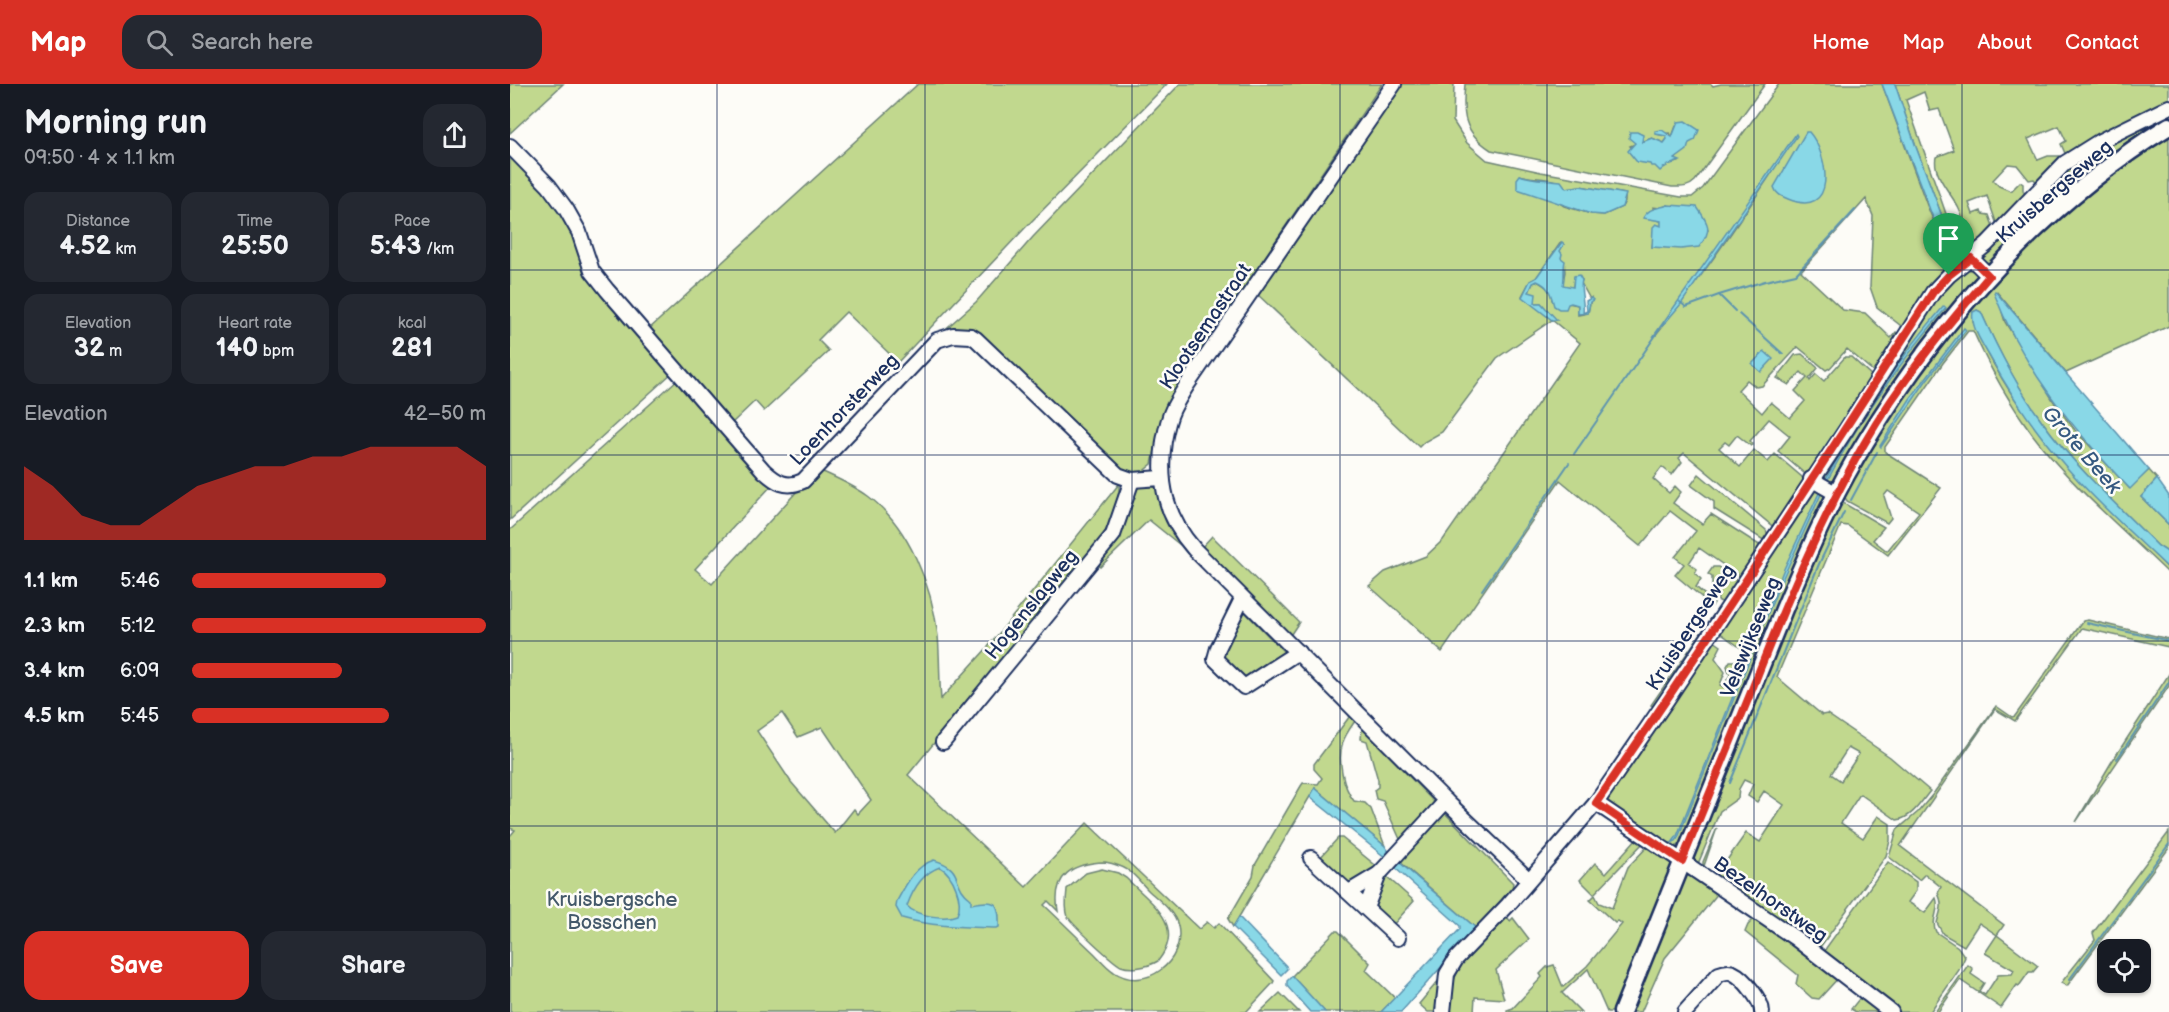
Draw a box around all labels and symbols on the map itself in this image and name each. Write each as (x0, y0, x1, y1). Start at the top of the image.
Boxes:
street label: Kruisbergseweg (1992, 135, 2118, 249)
pin (1923, 213, 1974, 275)
street label: Klootsemastraat (1155, 259, 1257, 394)
street label: Loenhorsterweg (785, 349, 904, 471)
water label: Grote Beek (2037, 401, 2127, 500)
street label: Hogenslagweg (980, 545, 1083, 664)
street label: Kruisbergseweg (1641, 560, 1741, 695)
street label: Velswijkseweg (1716, 574, 1786, 701)
street label: Bezelhorstweg (1709, 852, 1832, 948)
park label: Kruisbergsche Bosschen (547, 888, 678, 935)

